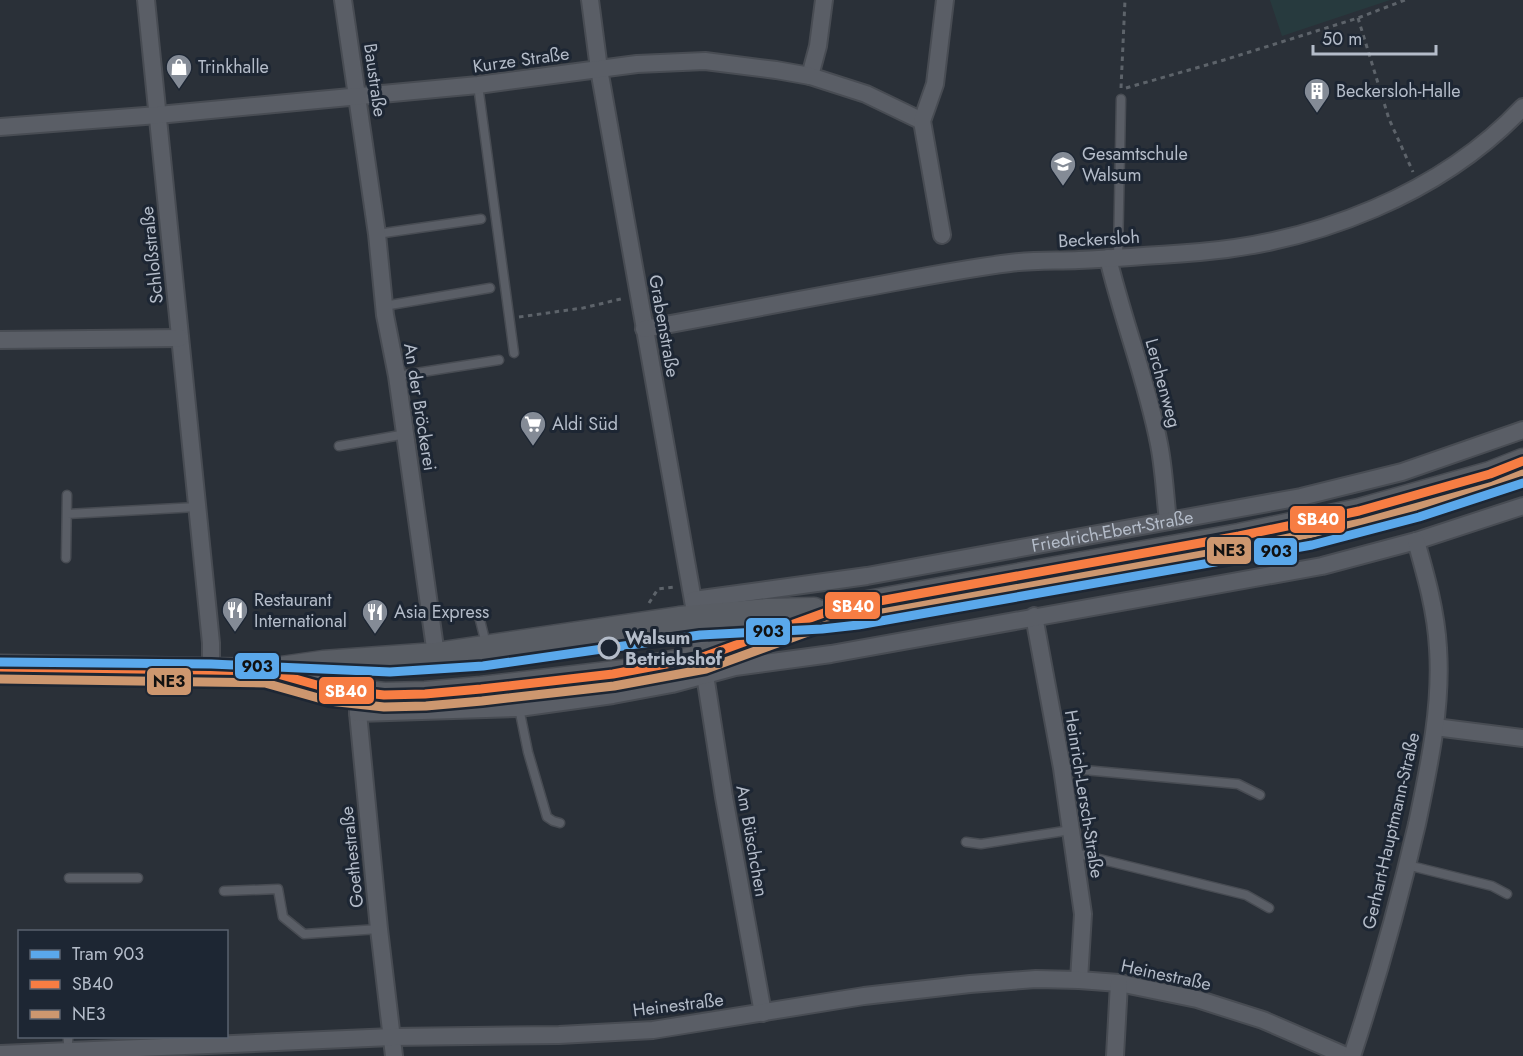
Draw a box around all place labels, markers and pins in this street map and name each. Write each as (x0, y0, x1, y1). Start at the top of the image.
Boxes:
shop icon: Trinkhalle (164, 52, 194, 90)
place label: Trinkhalle (198, 54, 269, 80)
building icon: Beckersloh-Halle (1302, 76, 1332, 114)
place label: Beckersloh-Halle (1336, 78, 1461, 104)
place label: Gesamtschule Walsum (1082, 141, 1188, 188)
school or university icon: Gesamtschule Walsum (1048, 149, 1078, 187)
supermarket icon: Aldi Süd (518, 409, 548, 447)
place label: Aldi Süd (552, 411, 618, 437)
place label: Restaurant International (254, 587, 347, 634)
restaurant icon: Restaurant International (220, 595, 250, 633)
restaurant icon: Asia Express (360, 597, 390, 635)
place label: Asia Express (394, 599, 489, 625)
place label: Walsum Betriebshof (625, 625, 723, 672)
marker: Walsum Betriebshof (598, 637, 620, 659)

